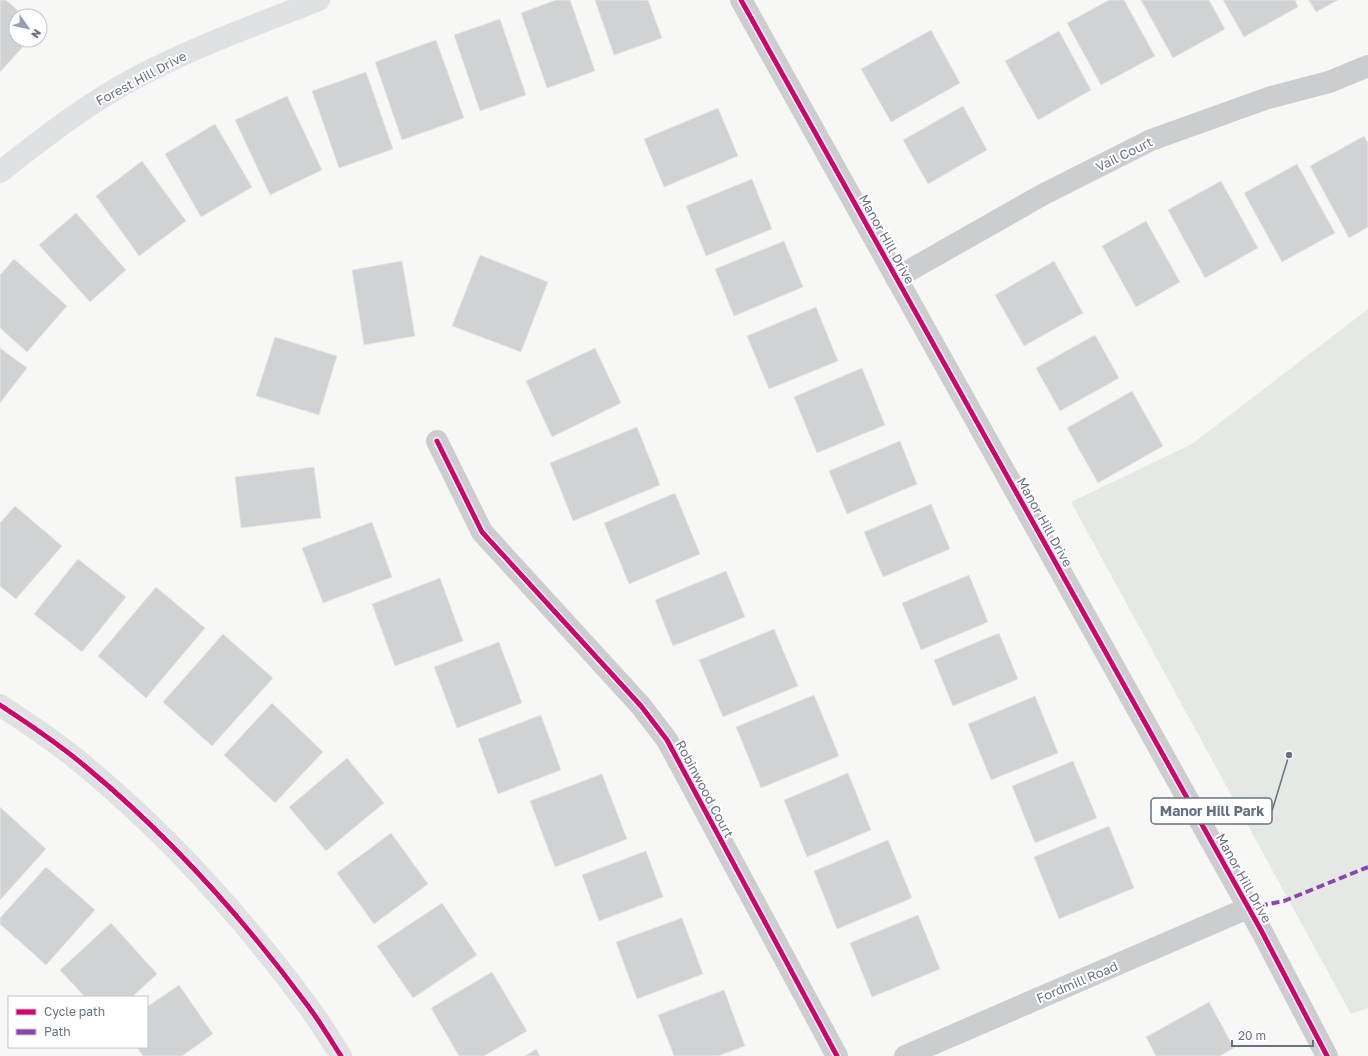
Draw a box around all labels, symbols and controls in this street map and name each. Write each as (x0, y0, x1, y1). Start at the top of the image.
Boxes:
north arrow (8, 8, 48, 48)
text: N (29, 27, 44, 41)
street label: Forest Hill Drive (93, 47, 189, 109)
street label: Vail Court (1093, 133, 1155, 175)
street label: Manor Hill Drive (856, 191, 918, 287)
street label: Manor Hill Drive (1014, 474, 1076, 570)
street label: Robinwood Court (673, 738, 737, 840)
callout: Manor Hill Park (1151, 798, 1272, 824)
text: Manor Hill Park (1160, 802, 1264, 819)
street label: Manor Hill Drive (1213, 830, 1275, 926)
street label: Fordmill Road (1034, 958, 1120, 1006)
legend (8, 996, 148, 1048)
text: Cycle path (44, 1004, 105, 1019)
scale bar (1232, 1022, 1313, 1048)
text: Path (44, 1024, 71, 1039)
text: 20 m (1238, 1028, 1266, 1043)

